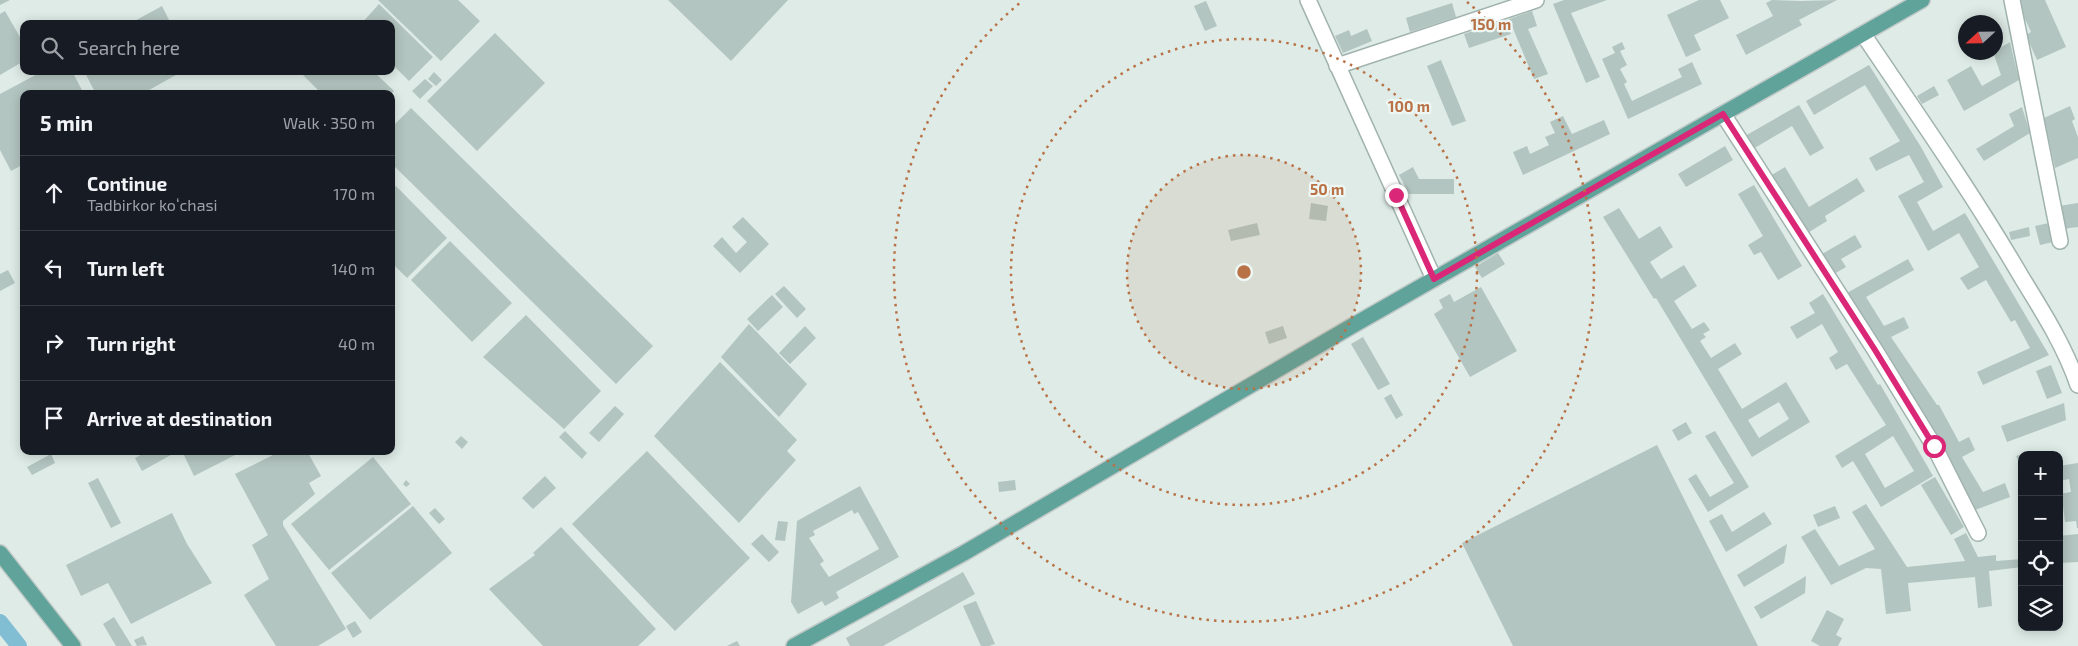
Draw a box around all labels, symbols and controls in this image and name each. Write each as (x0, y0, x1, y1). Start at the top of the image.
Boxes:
text: 150 m (1471, 15, 1511, 33)
north arrow (1958, 15, 2003, 60)
search box (20, 20, 395, 75)
icon: search (38, 34, 66, 62)
text: Search here (78, 36, 180, 59)
text: 100 m (1388, 97, 1430, 115)
text: 5 min (40, 110, 93, 135)
text: Walk · 350 m (283, 113, 375, 132)
text: Continue (87, 172, 167, 195)
icon: ahead (40, 179, 68, 207)
text: 50 m (1310, 180, 1344, 198)
text: 170 m (333, 184, 375, 203)
route end (1385, 184, 1408, 207)
text: Tadbirkor koʻchasi (87, 195, 218, 214)
icon: left (40, 254, 68, 282)
text: Turn left (87, 257, 164, 280)
text: 140 m (332, 259, 375, 278)
centre of rings (1235, 263, 1253, 281)
icon: right (40, 329, 68, 357)
text: Turn right (87, 332, 175, 355)
text: 40 m (338, 334, 375, 353)
icon: arrive (40, 404, 68, 432)
text: Arrive at destination (87, 407, 272, 430)
route start (1923, 435, 1946, 458)
map controls (2018, 451, 2063, 631)
button: + (2018, 451, 2063, 496)
button: − (2018, 496, 2063, 541)
button: locate (2018, 541, 2063, 586)
button: layers (2018, 586, 2063, 631)

